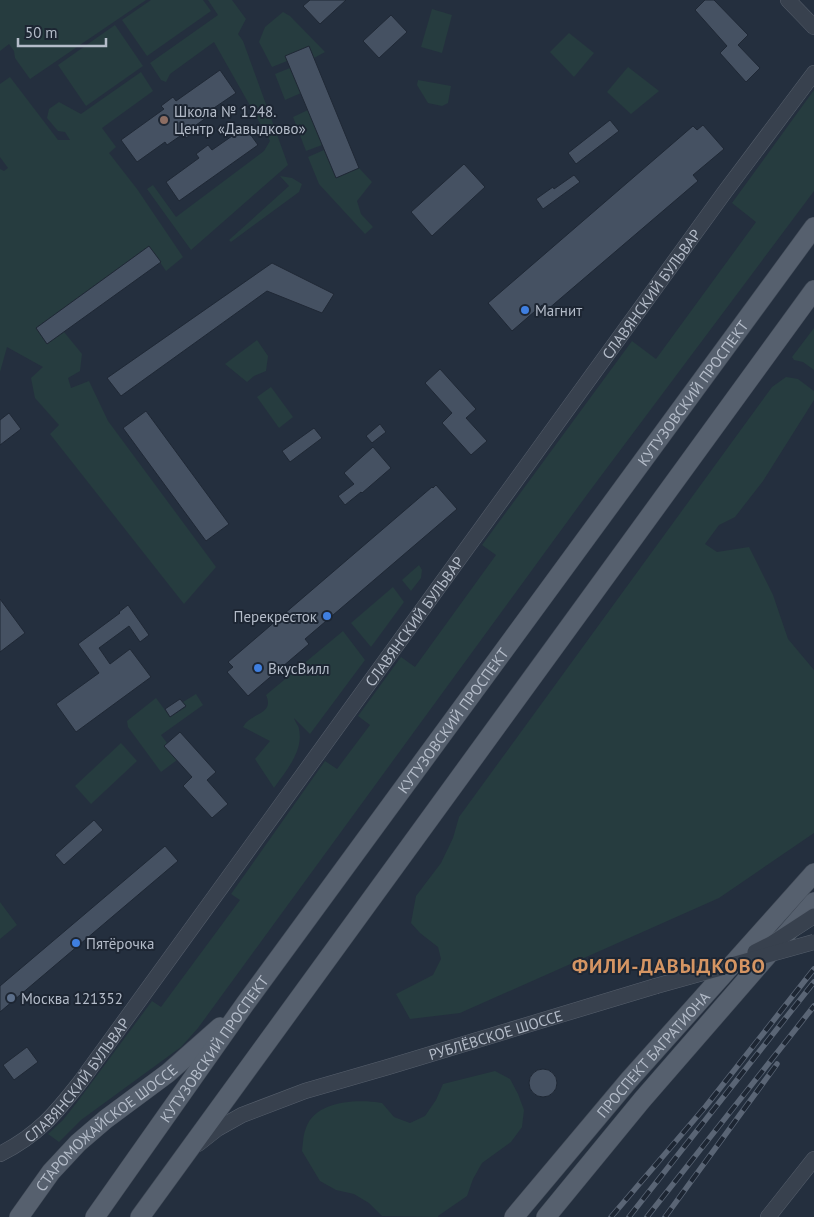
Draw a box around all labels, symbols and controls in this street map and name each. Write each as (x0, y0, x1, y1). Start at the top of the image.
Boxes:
scale bar (18, 15, 105, 47)
text: 50 m (25, 23, 58, 42)
place label: Школа № 1248. Центр «Давыдково» (174, 102, 306, 138)
marker: Школа № 1248. Центр «Давыдково» (158, 114, 170, 126)
street label: СЛАВЯНСКИЙ БУЛЬВАР (598, 225, 704, 363)
place label: Магнит (535, 301, 582, 320)
marker: Магнит (519, 304, 531, 316)
street label: КУТУЗОВСКИЙ ПРОСПЕКТ (633, 316, 752, 469)
street label: СЛАВЯНСКИЙ БУЛЬВАР (361, 552, 468, 690)
place label: Перекресток (234, 607, 318, 626)
marker: Перекресток (321, 610, 333, 622)
street label: КУТУЗОВСКИЙ ПРОСПЕКТ (393, 643, 513, 797)
place label: ВкусВилл (268, 659, 330, 678)
marker: ВкусВилл (252, 662, 264, 674)
place label: Пятёрочка (86, 934, 154, 953)
marker: Пятёрочка (70, 937, 82, 949)
district label: ФИЛИ-ДАВЫДКОВО (572, 953, 766, 979)
street label: КУТУЗОВСКИЙ ПРОСПЕКТ (155, 971, 273, 1126)
street label: ПРОСПЕКТ БАГРАТИОНА (592, 987, 714, 1121)
place label: Москва 121352 (21, 989, 123, 1008)
marker: Москва 121352 (5, 992, 17, 1004)
street label: РУБЛЁВСКОЕ ШОССЕ (426, 1005, 565, 1064)
street label: СЛАВЯНСКИЙ БУЛЬВАР (20, 1014, 133, 1146)
street label: СТАРОМОЖАЙСКОЕ ШОССЕ (31, 1060, 181, 1195)

